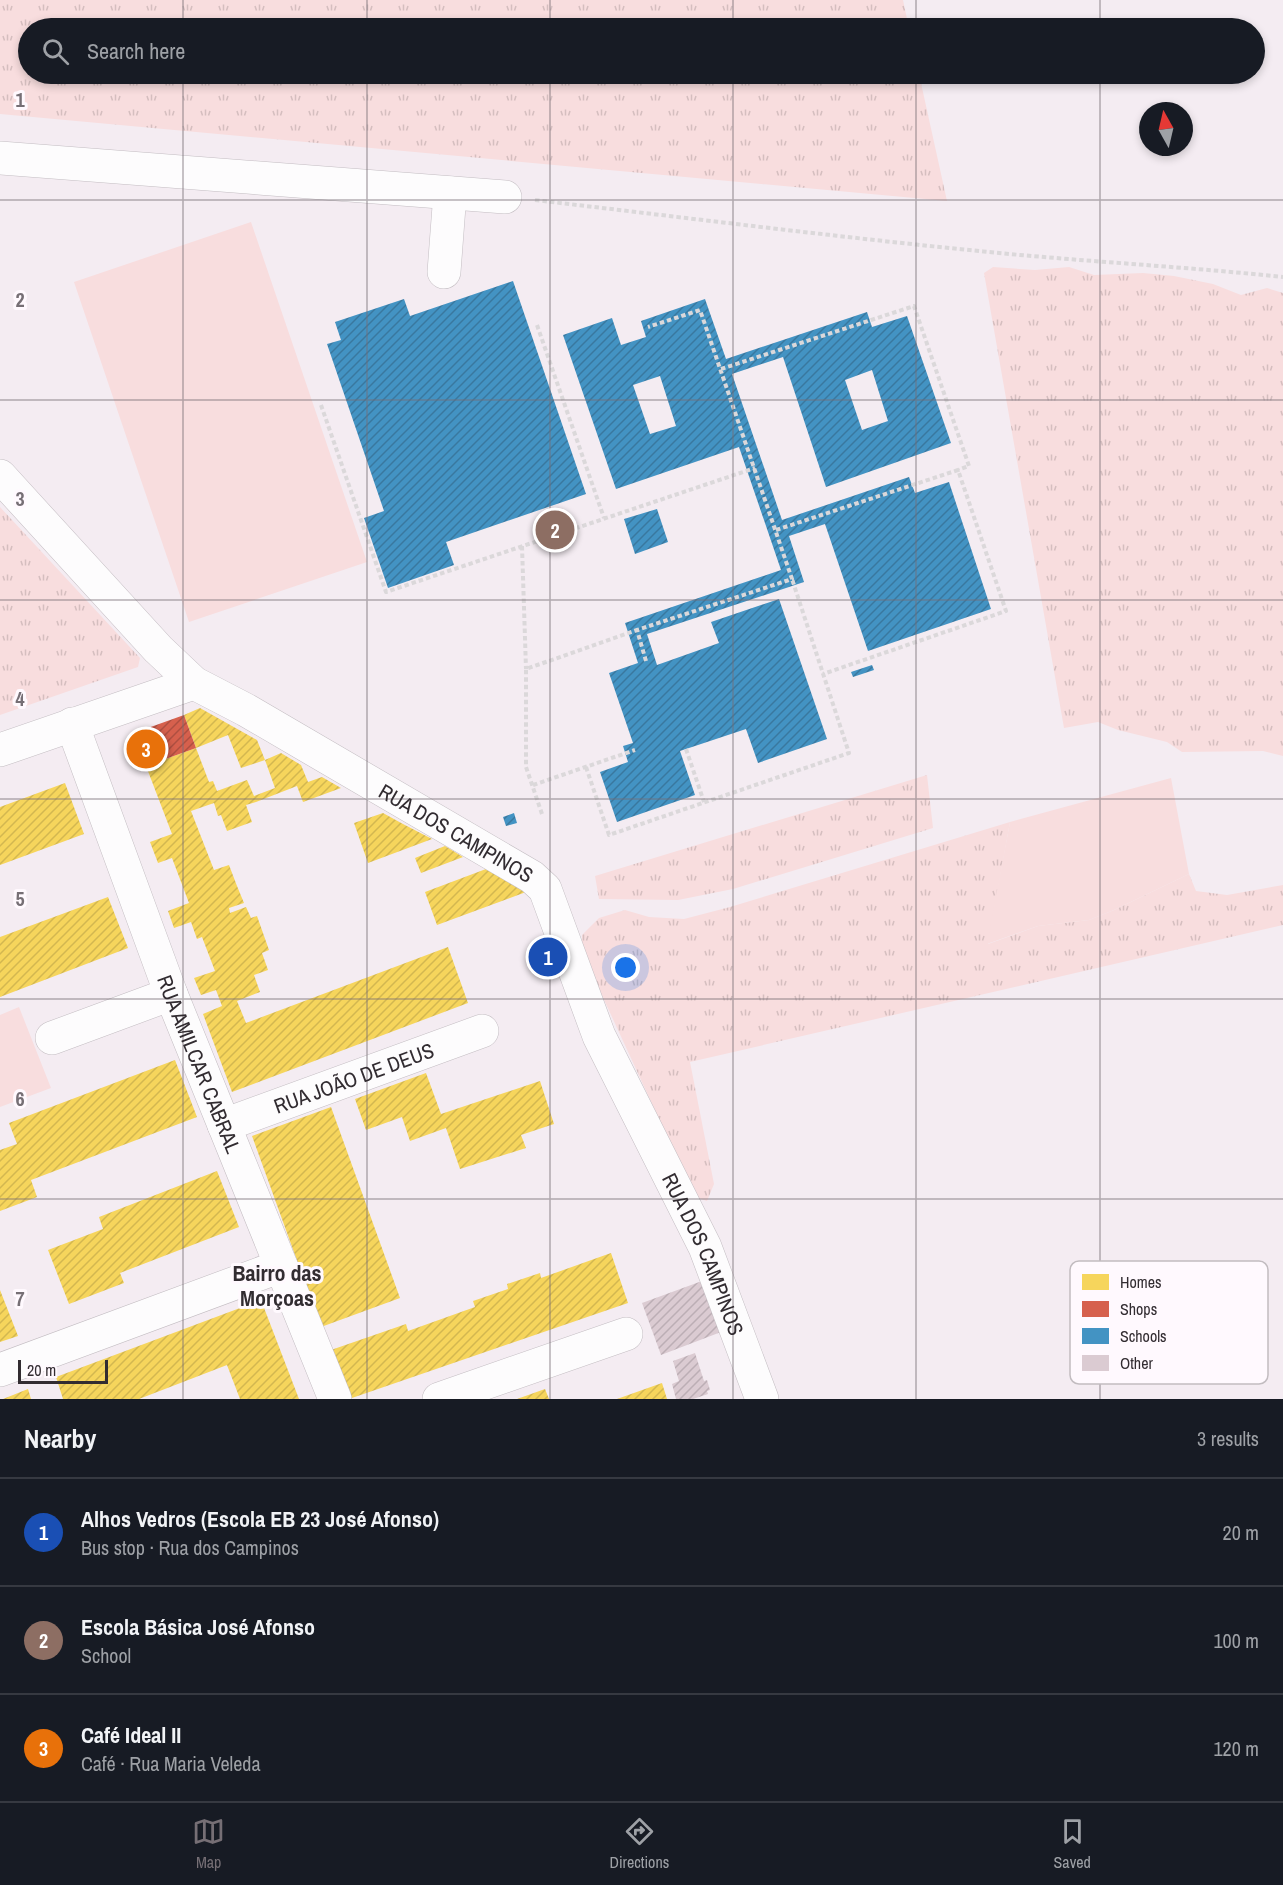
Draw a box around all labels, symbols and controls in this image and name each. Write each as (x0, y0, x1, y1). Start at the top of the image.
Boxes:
search box (18, 18, 1265, 84)
icon: search (39, 35, 72, 68)
text: Search here (87, 36, 185, 66)
text: 1 (15, 86, 25, 113)
north arrow (1139, 102, 1193, 156)
text: 2 (15, 286, 25, 313)
text: 3 (15, 485, 25, 512)
pin: 2 (536, 508, 574, 552)
text: 4 (15, 685, 25, 712)
pin: 3 (126, 726, 166, 771)
street label: RUA DOS CAMPINOS (374, 776, 539, 889)
text: 5 (15, 885, 25, 912)
pin: 1 (528, 934, 568, 980)
your location (611, 953, 640, 982)
street label: RUA AMILCAR CABRAL (151, 971, 248, 1158)
street label: RUA JOÃO DE DEUS (270, 1035, 438, 1120)
text: 6 (15, 1085, 25, 1112)
street label: RUA DOS CAMPINOS (656, 1168, 751, 1339)
district label: Bairro das Morçoas (232, 1258, 322, 1313)
legend (1070, 1261, 1268, 1384)
text: Homes (1120, 1271, 1162, 1293)
text: 7 (15, 1285, 25, 1312)
text: Shops (1120, 1298, 1157, 1320)
text: Schools (1120, 1325, 1167, 1347)
text: Other (1120, 1352, 1153, 1374)
scale bar (18, 1357, 108, 1384)
text: 20 m (27, 1359, 56, 1381)
text: Nearby (24, 1421, 96, 1456)
text: 3 results (1197, 1425, 1259, 1452)
text: Alhos Vedros (Escola EB 23 José Afonso) (81, 1504, 439, 1534)
text: 1 (39, 1519, 48, 1546)
text: 20 m (1223, 1519, 1259, 1546)
text: Bus stop · Rua dos Campinos (81, 1534, 299, 1561)
text: Escola Básica José Afonso (81, 1612, 315, 1642)
text: 2 (39, 1627, 48, 1654)
text: 100 m (1213, 1627, 1259, 1654)
text: School (81, 1642, 131, 1669)
text: Café Ideal II (81, 1720, 181, 1750)
text: 3 (39, 1735, 48, 1762)
text: 120 m (1213, 1735, 1259, 1762)
text: Café · Rua Maria Veleda (81, 1750, 261, 1777)
tab: Map (192, 1815, 225, 1873)
tab: Directions (609, 1815, 669, 1873)
tab: Saved (1054, 1815, 1091, 1873)

